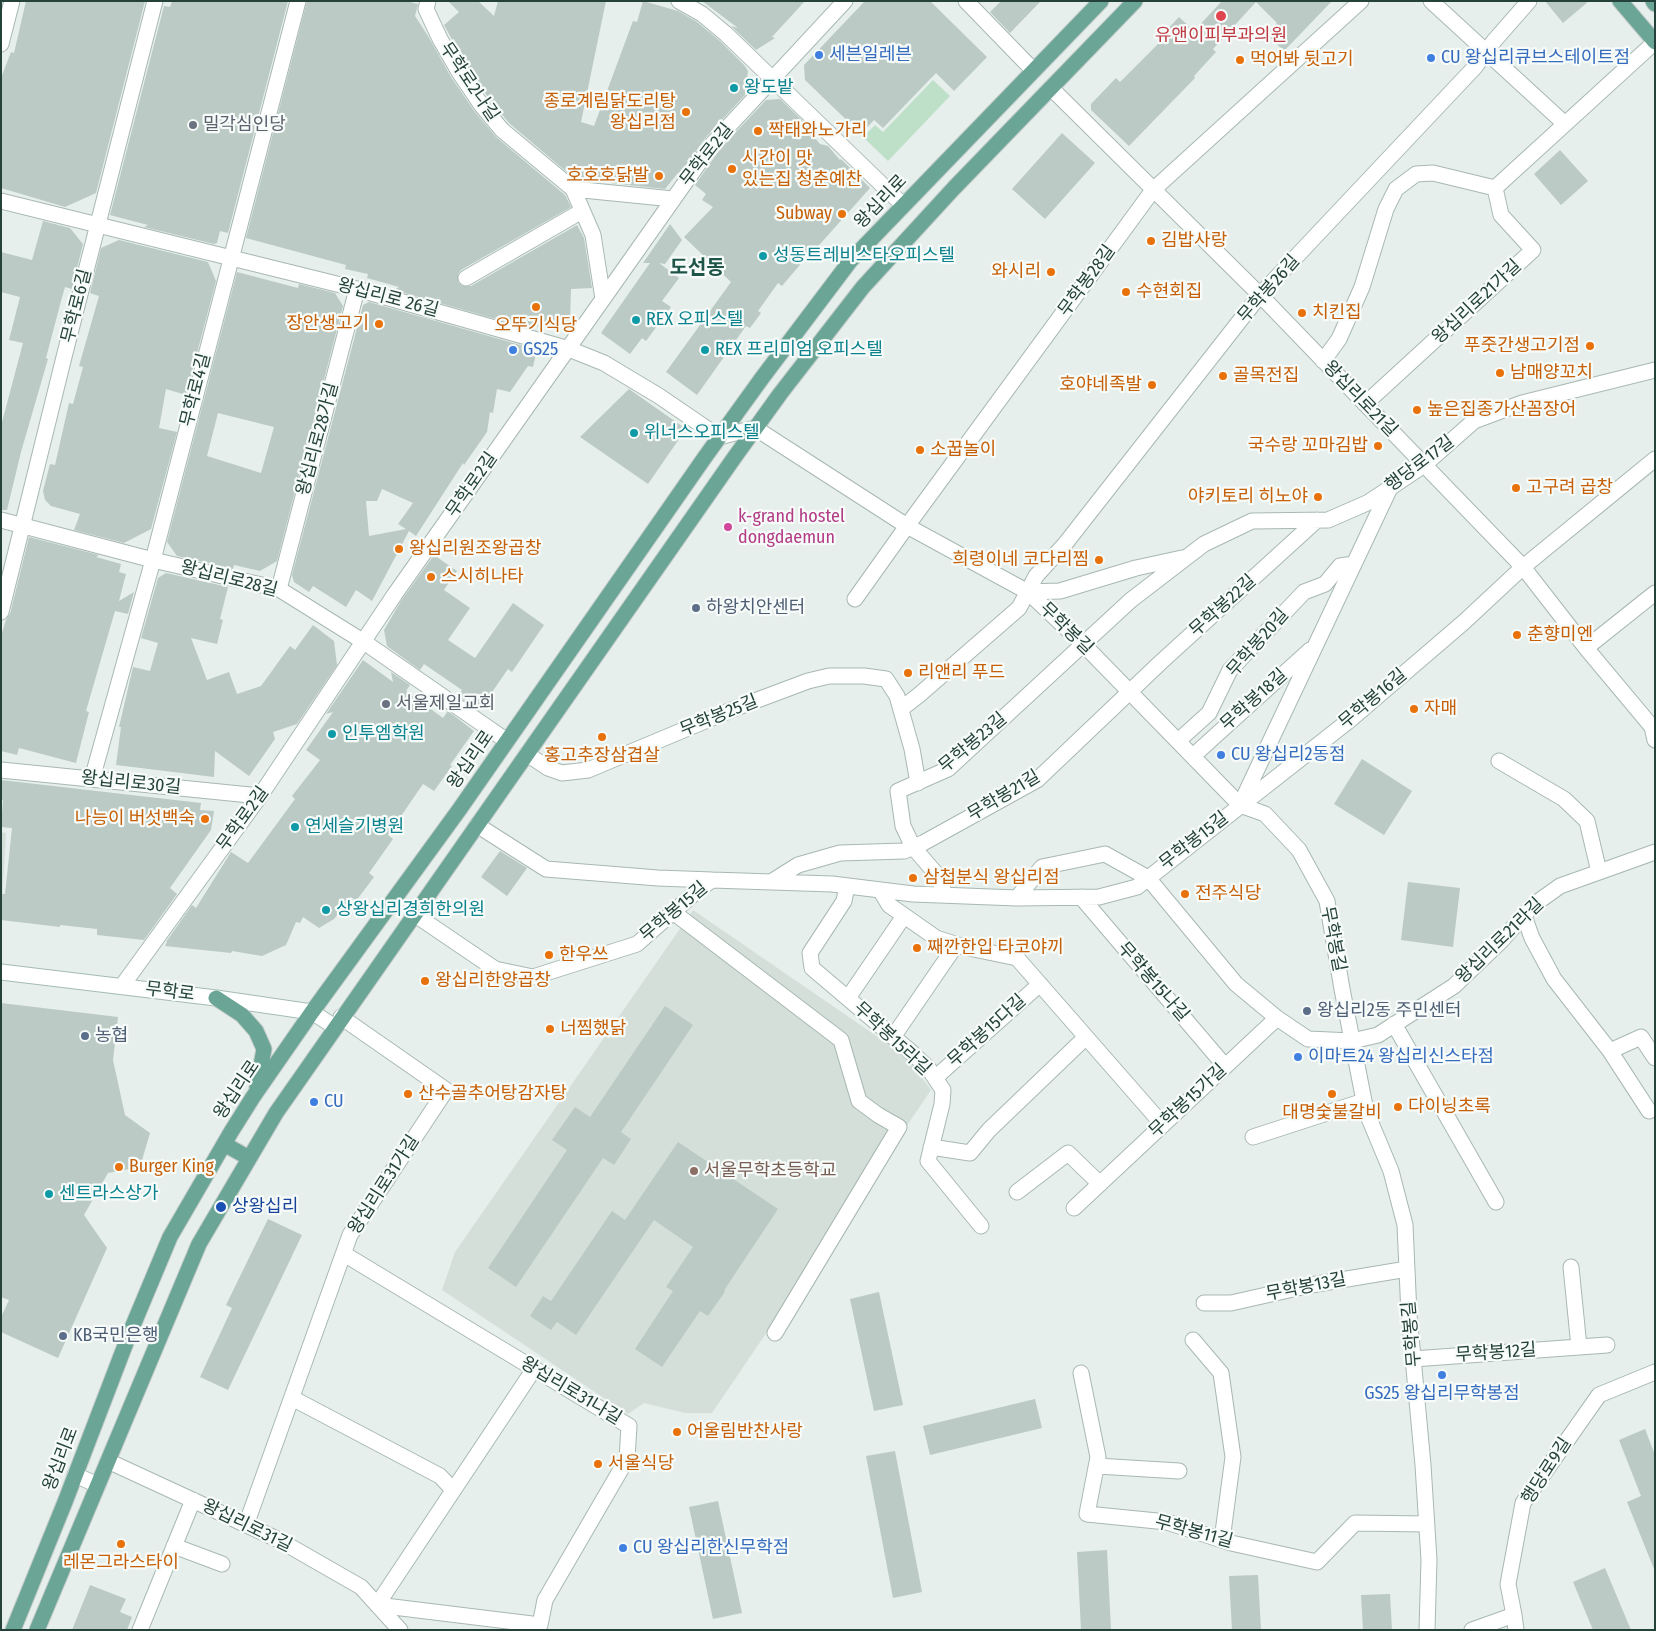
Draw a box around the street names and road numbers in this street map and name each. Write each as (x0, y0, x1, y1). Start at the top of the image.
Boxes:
street label: 무학로2나길 (435, 38, 503, 126)
street label: 무학로2길 (676, 119, 738, 191)
street label: 왕십리로 (850, 171, 912, 233)
street label: 무학봉28길 (1054, 241, 1120, 321)
street label: 무학봉26길 (1234, 251, 1304, 327)
street label: 왕십리로21가길 (1428, 255, 1526, 349)
street label: 무학로6길 (57, 267, 97, 345)
street label: 왕십리로 26길 (335, 274, 441, 322)
street label: 무학로4길 (176, 351, 216, 429)
street label: 왕십리로21길 (1318, 356, 1402, 442)
street label: 왕십리로28가길 (293, 380, 343, 498)
street label: 행당로17길 (1381, 431, 1459, 497)
street label: 무학로2길 (442, 448, 502, 522)
street label: 왕십리로28길 (178, 556, 280, 602)
street label: 무학봉22길 (1185, 571, 1261, 641)
street label: 무학봉길 (1035, 598, 1097, 660)
street label: 무학봉20길 (1222, 604, 1294, 682)
street label: 무학봉18길 (1216, 664, 1292, 736)
street label: 무학봉16길 (1335, 664, 1411, 734)
street label: 무학봉25길 (677, 691, 761, 741)
street label: 무학봉23길 (935, 708, 1011, 778)
street label: 왕십리로 (443, 727, 499, 793)
street label: 무학봉21길 (964, 766, 1044, 826)
street label: 왕십리로30길 (80, 767, 182, 799)
street label: 무학로2길 (212, 783, 274, 855)
street label: 무학봉15길 (1155, 807, 1233, 875)
street label: 무학봉15길 (636, 878, 712, 946)
street label: 왕십리로21라길 (1452, 894, 1548, 988)
street label: 무학봉길 (1316, 904, 1350, 974)
street label: 무학봉15나길 (1113, 938, 1193, 1026)
street label: 무학로 (144, 978, 196, 1006)
street label: 무학봉15다길 (943, 990, 1031, 1072)
street label: 무학봉15라길 (849, 998, 935, 1080)
street label: 왕십리로 (210, 1057, 264, 1123)
street label: 무학봉15가길 (1145, 1060, 1231, 1142)
street label: 왕십리로31가길 (344, 1131, 424, 1239)
street label: 무학봉13길 (1264, 1269, 1348, 1305)
street label: 무학봉길 (1398, 1300, 1426, 1368)
street label: 무학봉12길 (1455, 1339, 1537, 1367)
street label: 왕십리로31나길 (517, 1352, 625, 1430)
street label: 왕십리로 (39, 1424, 83, 1494)
street label: 행당로9길 (1518, 1434, 1576, 1508)
street label: 왕십리로31길 (198, 1495, 296, 1557)
street label: 무학봉11길 (1153, 1511, 1235, 1553)

